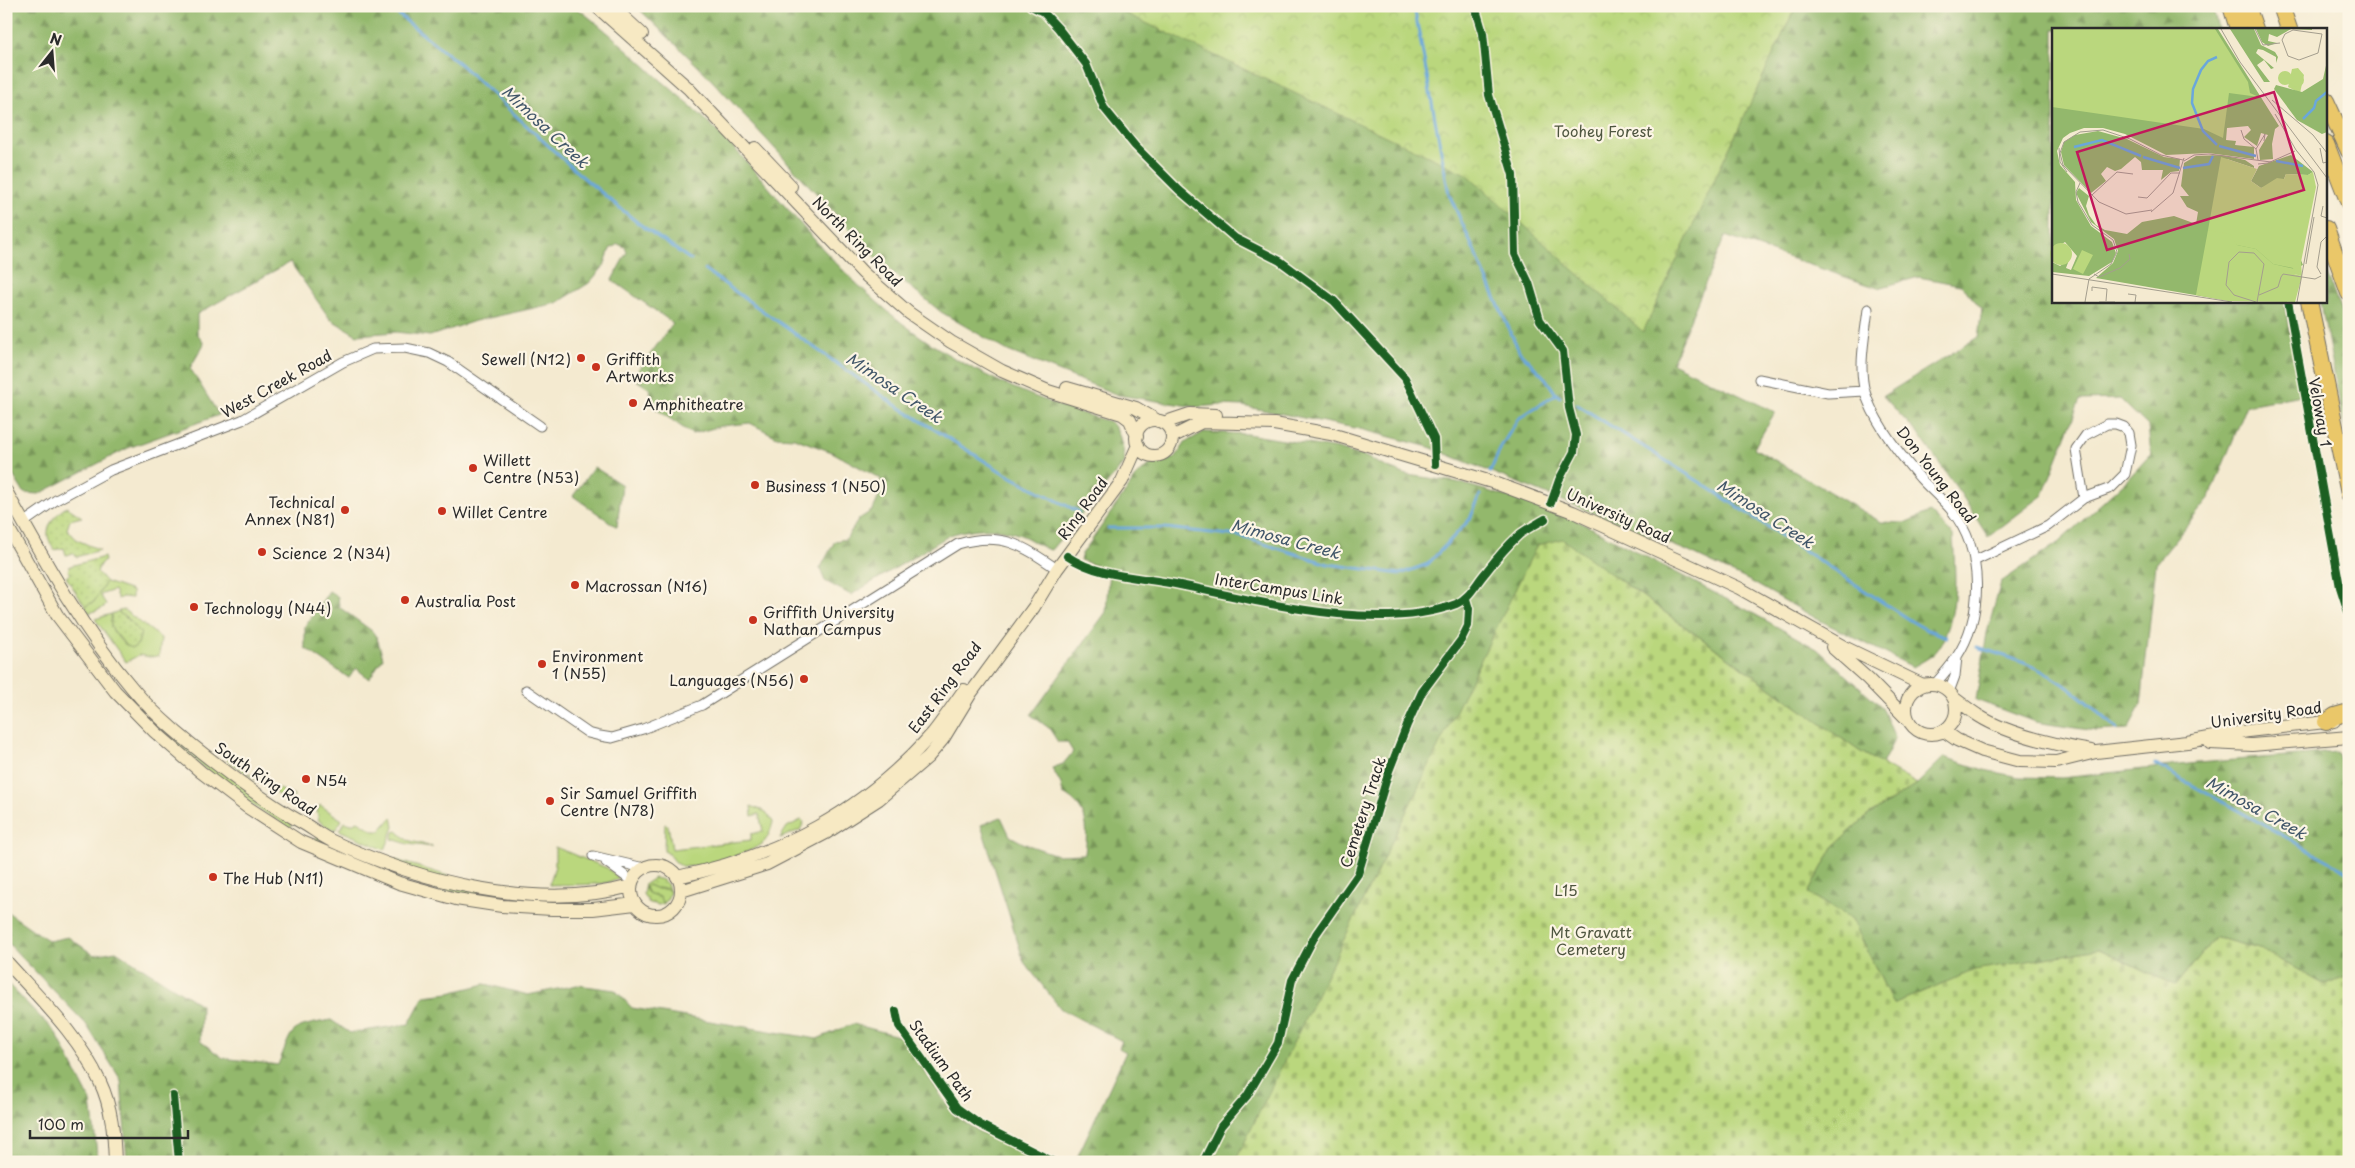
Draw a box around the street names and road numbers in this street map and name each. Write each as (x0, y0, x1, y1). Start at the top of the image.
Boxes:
street label: North Ring Road (808, 191, 908, 291)
street label: West Creek Road (216, 343, 336, 423)
street label: Veloway 1 (2304, 375, 2338, 449)
street label: Don Young Road (1892, 420, 1982, 528)
street label: Ring Road (1051, 472, 1113, 544)
street label: University Road (1563, 482, 1675, 548)
street label: InterCampus Link (1213, 567, 1345, 609)
street label: East Ring Road (902, 636, 986, 738)
street label: University Road (2209, 695, 2323, 733)
street label: South Ring Road (211, 735, 321, 821)
street label: Cemetery Track (1333, 754, 1391, 870)
street label: Stadium Path (904, 1014, 980, 1106)

